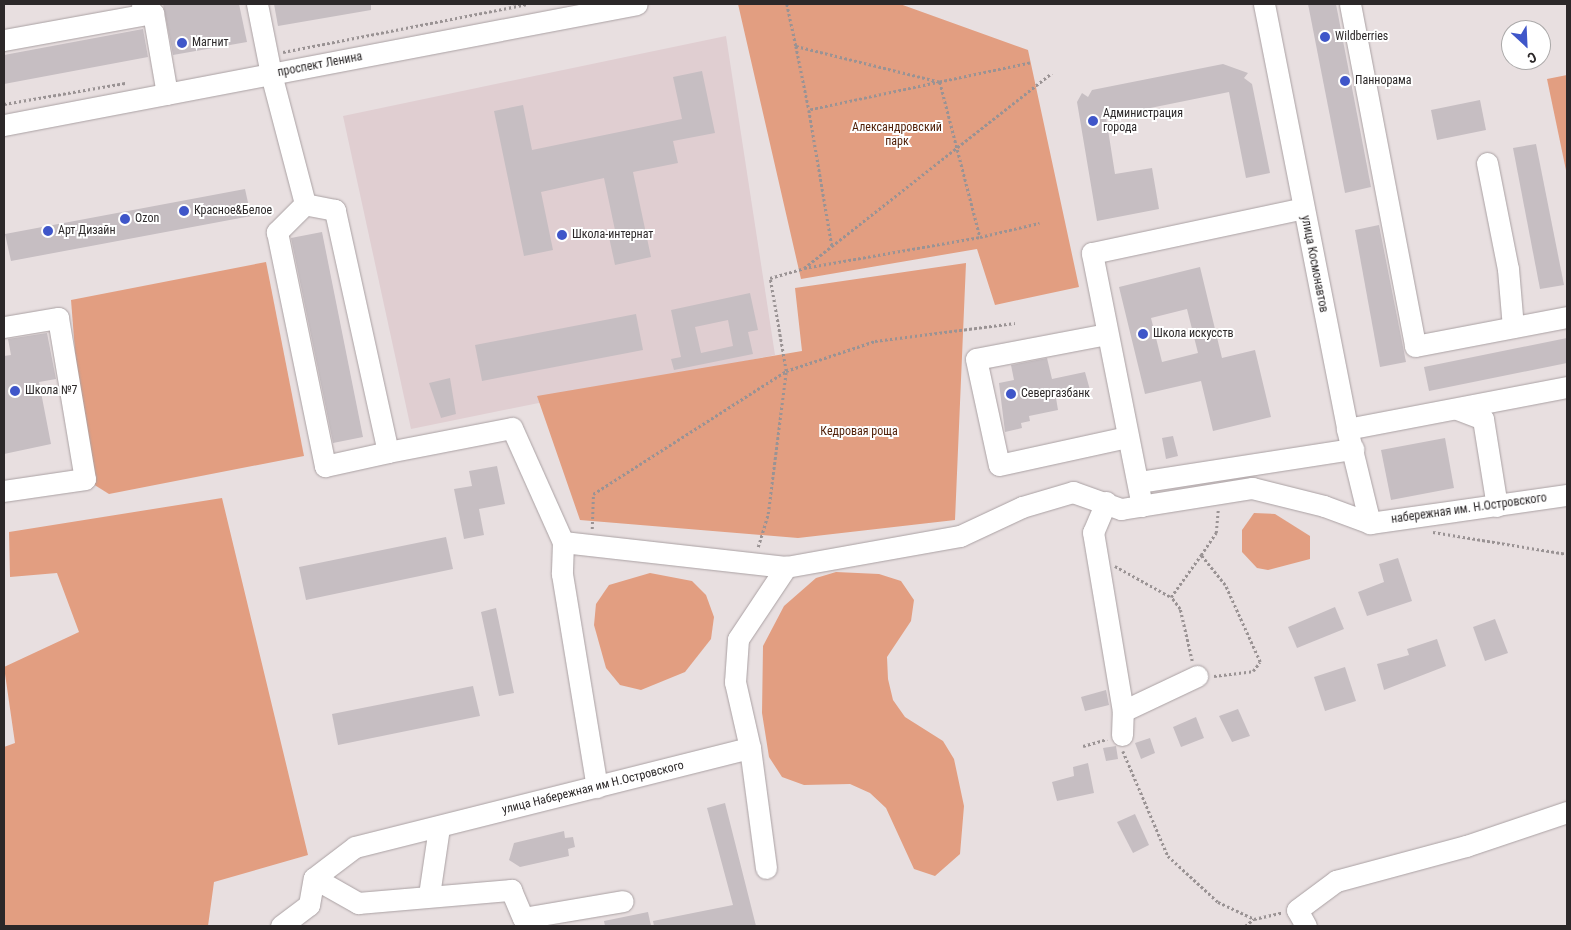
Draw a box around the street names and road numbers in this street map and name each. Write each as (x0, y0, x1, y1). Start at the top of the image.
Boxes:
street label: проспект Ленина (276, 50, 364, 80)
street label: улица Космонавтов (1298, 214, 1330, 314)
street label: набережная им. Н.Островского (1390, 491, 1548, 527)
street label: улица Набережная им Н.Островского (501, 758, 685, 818)

